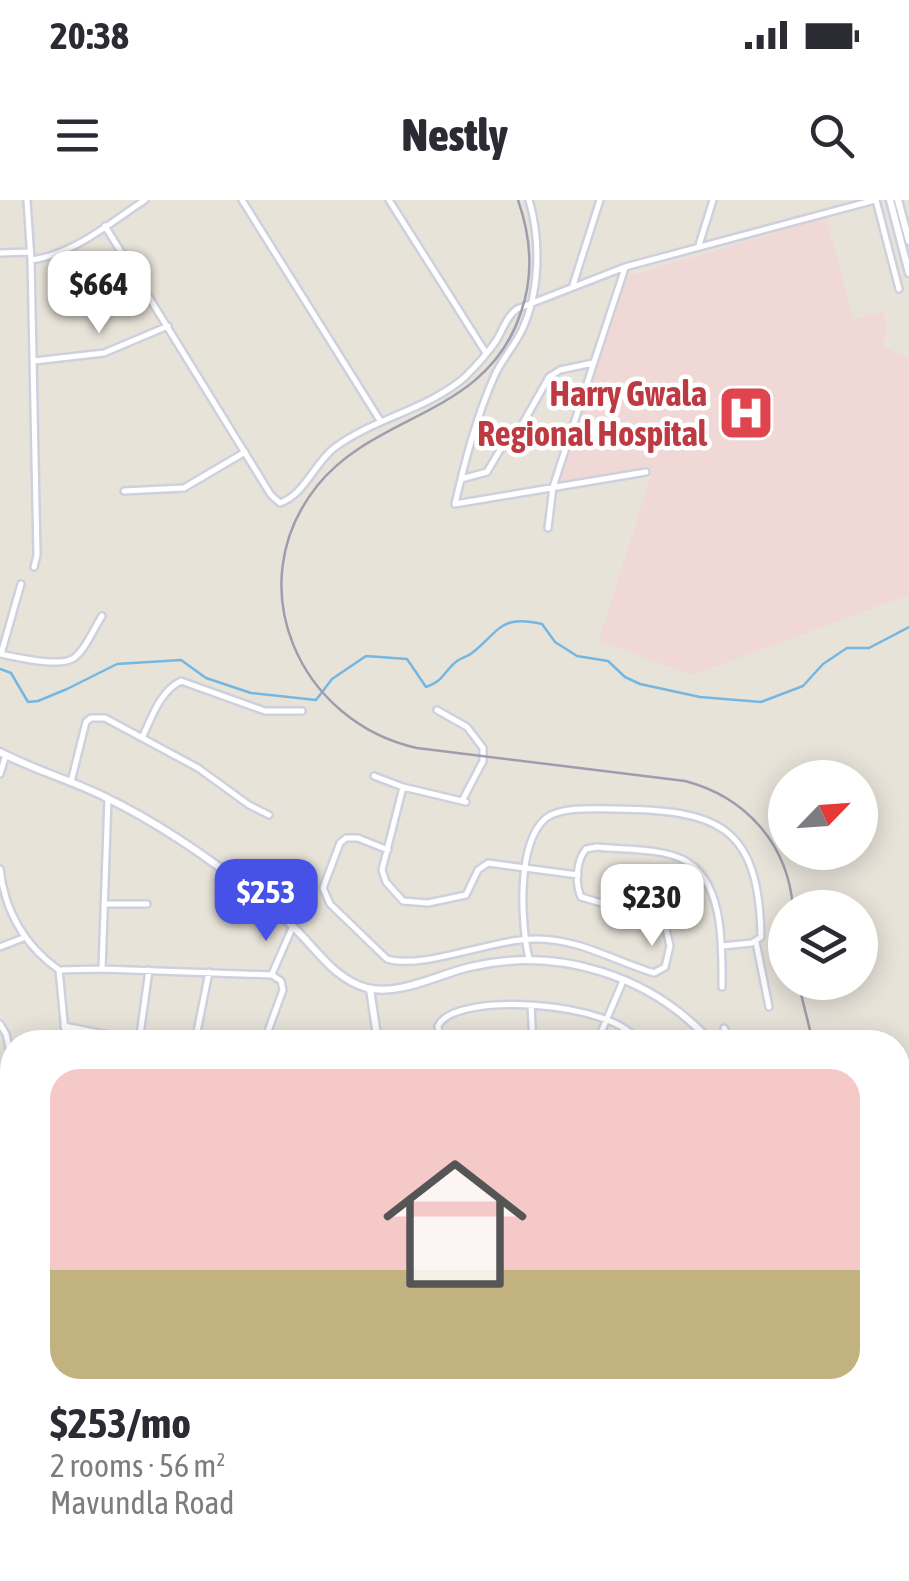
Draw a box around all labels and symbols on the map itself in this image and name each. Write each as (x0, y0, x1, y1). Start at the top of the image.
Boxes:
pin: $664 (40, 251, 158, 336)
place label: Harry Gwala Regional Hospital (477, 373, 708, 453)
hospital icon: Harry Gwala Regional Hospital (716, 383, 776, 443)
north arrow (768, 760, 878, 870)
pin: $253 (207, 859, 325, 944)
pin: $230 (593, 864, 711, 949)

